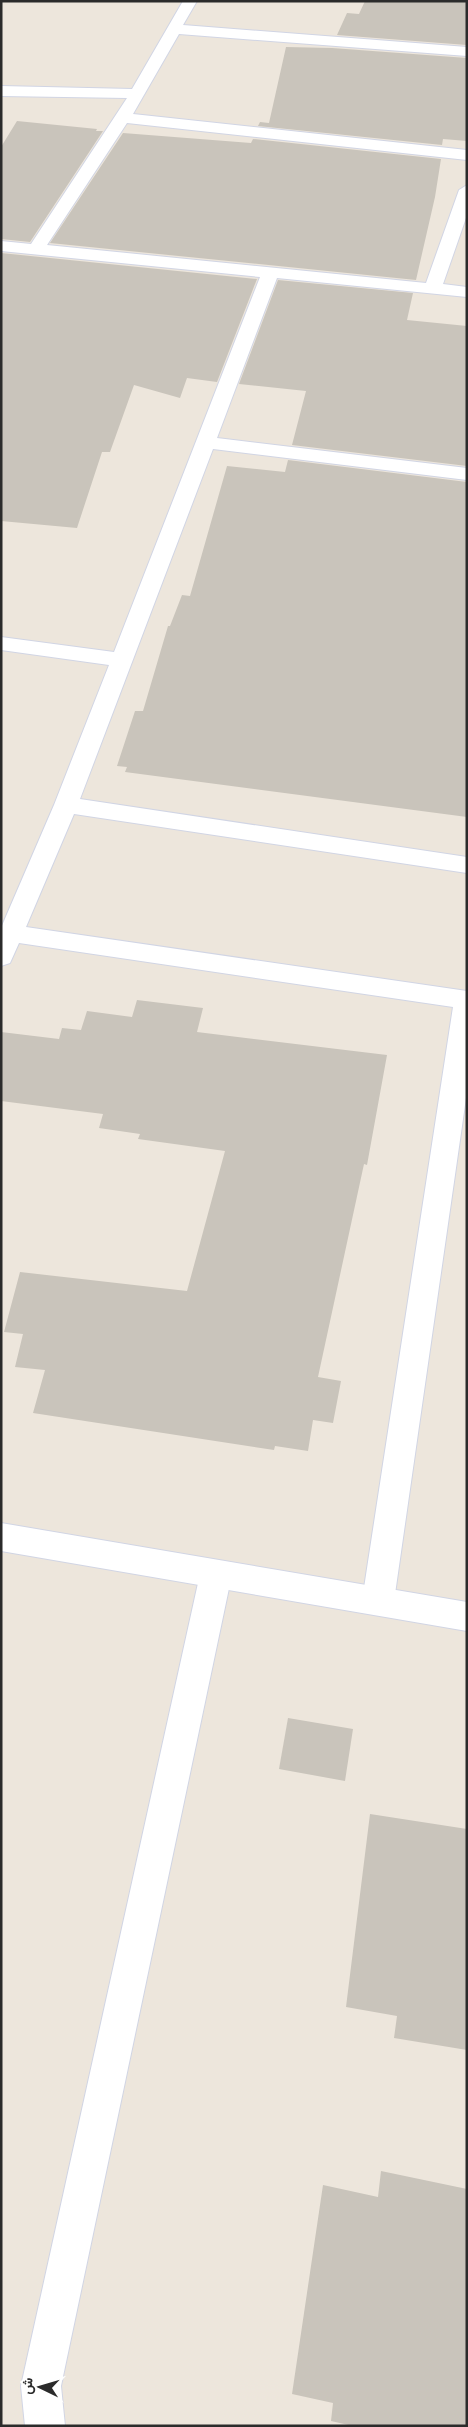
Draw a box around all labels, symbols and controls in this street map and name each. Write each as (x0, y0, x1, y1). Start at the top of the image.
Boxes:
north arrow (15, 2362, 65, 2412)
text: ش (17, 2377, 37, 2395)

